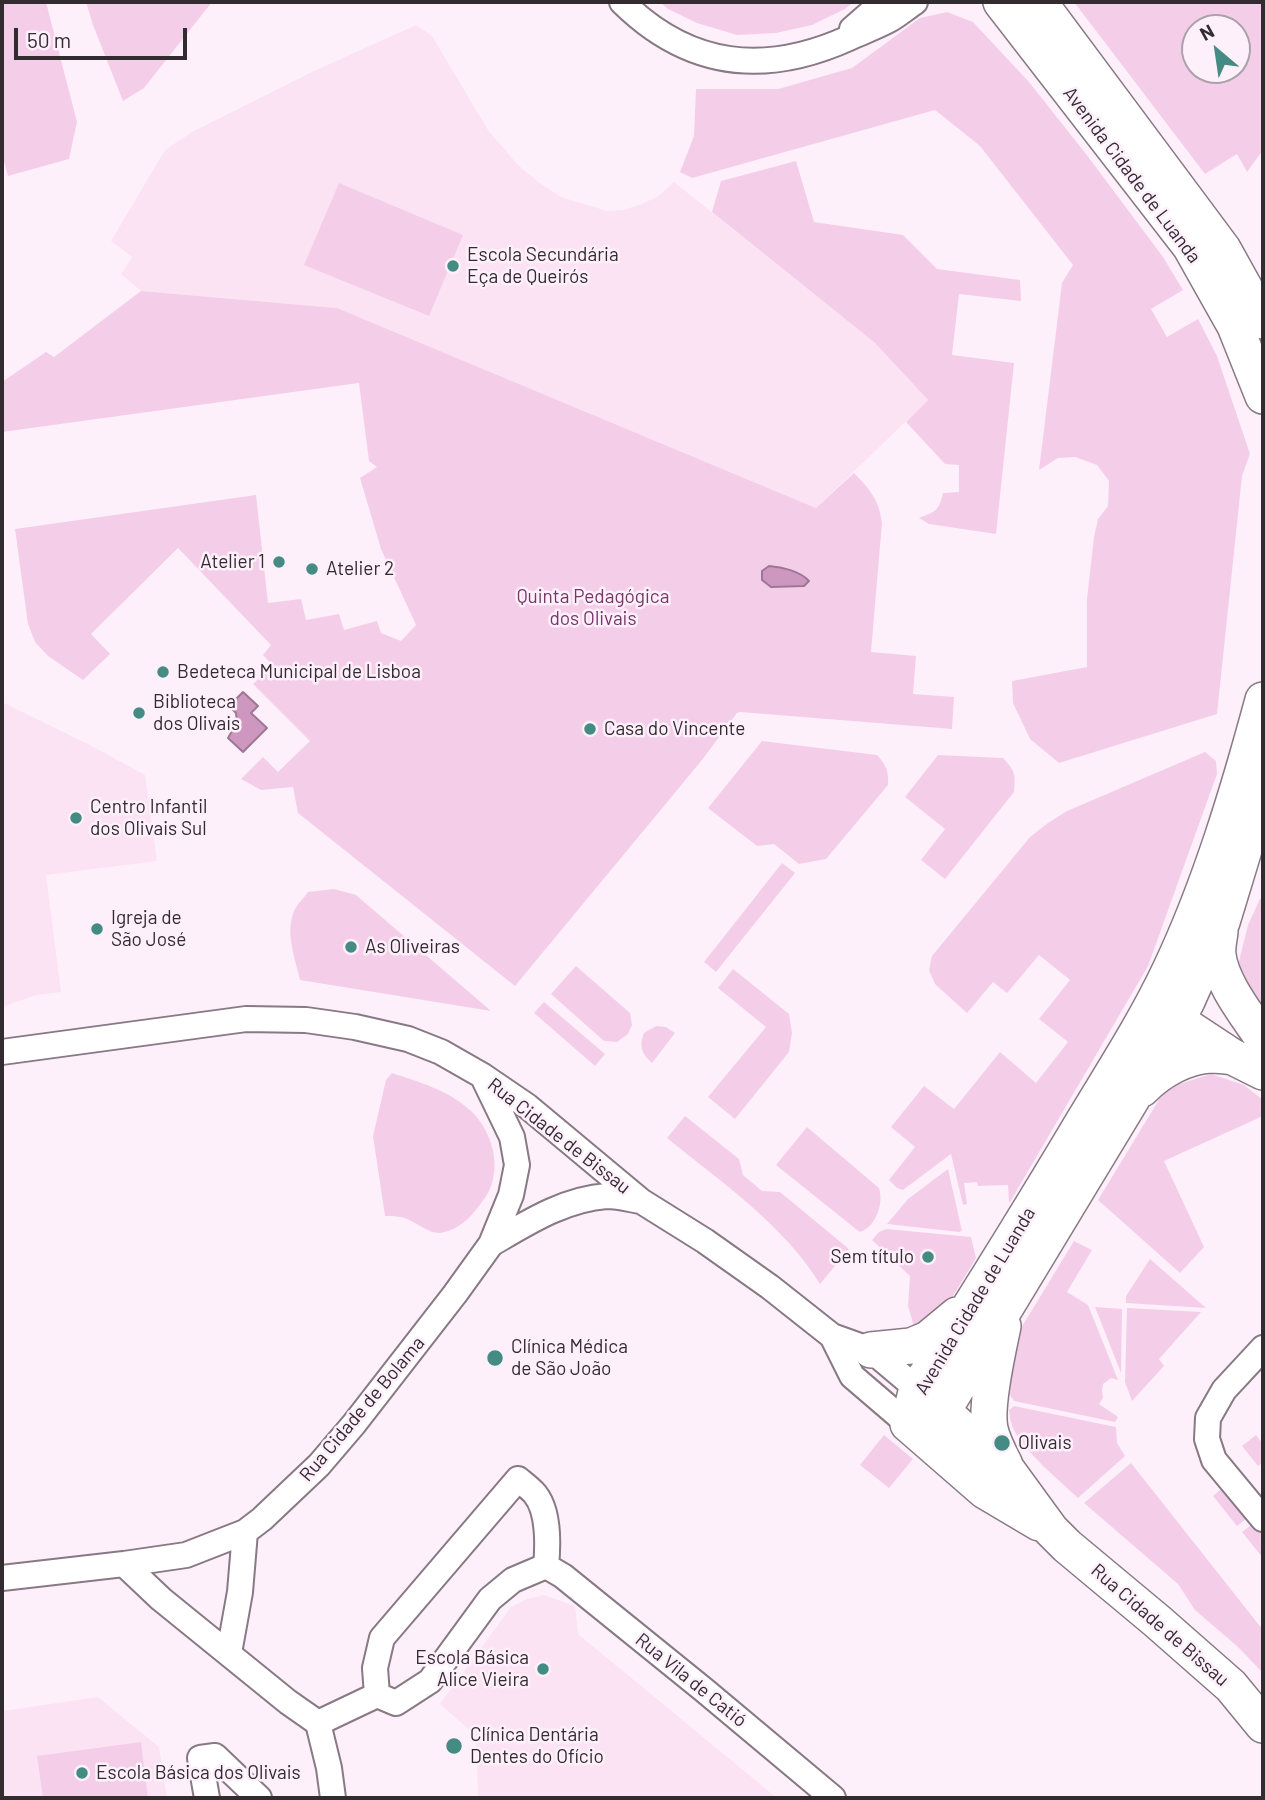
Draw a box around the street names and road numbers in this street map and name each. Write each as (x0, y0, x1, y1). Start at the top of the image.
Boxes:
street label: Avenida Cidade de Luanda (1058, 82, 1206, 268)
street label: Rua Cidade de Bissau (483, 1073, 635, 1199)
street label: Avenida Cidade de Luanda (910, 1203, 1040, 1399)
street label: Rua Cidade de Bolama (295, 1332, 429, 1486)
street label: Rua Cidade de Bissau (1086, 1559, 1234, 1691)
street label: Rua Vila de Catió (631, 1628, 751, 1732)

